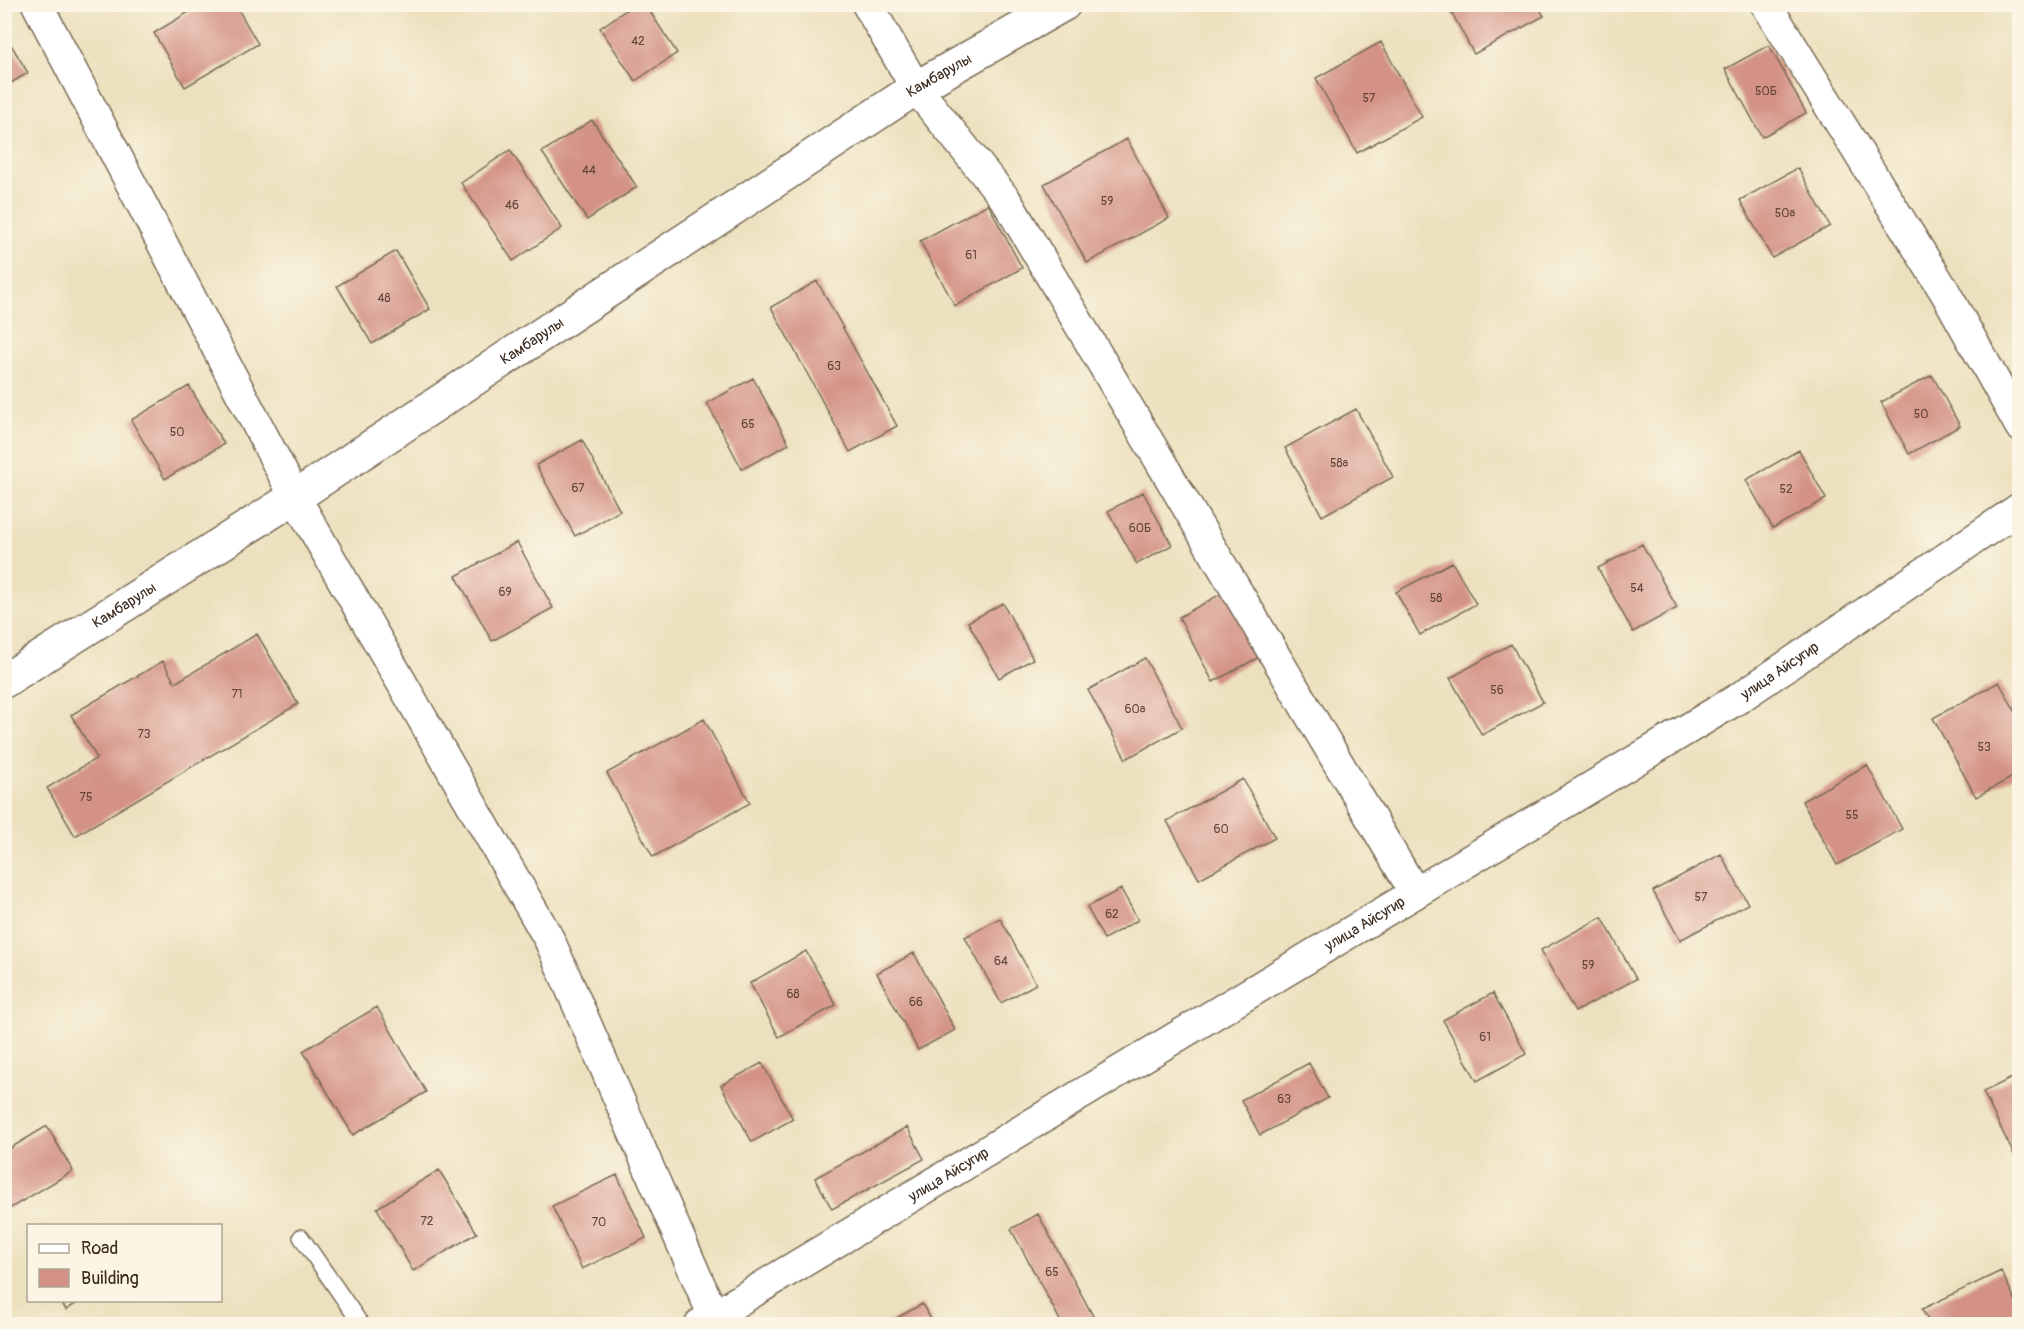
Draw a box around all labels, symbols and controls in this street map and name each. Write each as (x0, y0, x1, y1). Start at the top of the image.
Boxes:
house number: 42 (631, 34, 645, 49)
street label: Камбарулы (902, 49, 975, 101)
house number: 50Б (1755, 84, 1777, 99)
house number: 57 (1363, 91, 1376, 106)
house number: 44 (582, 163, 596, 178)
house number: 59 (1101, 194, 1113, 209)
house number: 46 (505, 198, 519, 213)
house number: 50а (1775, 206, 1796, 221)
house number: 61 (965, 248, 977, 263)
house number: 48 (377, 291, 391, 306)
street label: Камбарулы (497, 313, 567, 369)
house number: 63 (827, 359, 841, 374)
house number: 50 (1914, 407, 1928, 422)
house number: 65 (741, 417, 755, 432)
house number: 50 (170, 425, 184, 440)
house number: 58а (1330, 456, 1348, 471)
house number: 67 (571, 481, 585, 496)
house number: 52 (1779, 482, 1793, 497)
house number: 60Б (1129, 521, 1151, 536)
street label: Камбарулы (88, 578, 160, 632)
house number: 54 (1630, 581, 1644, 596)
house number: 69 (498, 585, 512, 600)
house number: 58 (1430, 591, 1442, 606)
street label: улица Айсугир (1736, 637, 1822, 704)
house number: 56 (1490, 683, 1504, 698)
house number: 71 (231, 687, 243, 702)
house number: 60а (1125, 702, 1146, 717)
house number: 73 (137, 727, 151, 742)
house number: 53 (1977, 740, 1991, 755)
house number: 75 (80, 790, 92, 805)
house number: 55 (1845, 808, 1859, 823)
house number: 60 (1213, 822, 1229, 837)
house number: 57 (1695, 890, 1708, 905)
street label: улица Айсугир (1320, 892, 1408, 956)
house number: 62 (1105, 907, 1119, 922)
house number: 64 (994, 954, 1008, 969)
house number: 59 (1582, 958, 1594, 973)
house number: 68 (786, 987, 800, 1002)
house number: 66 (909, 995, 923, 1010)
house number: 61 (1479, 1030, 1491, 1045)
house number: 63 (1277, 1092, 1291, 1107)
street label: улица Айсугир (904, 1143, 992, 1206)
house number: 72 (420, 1214, 434, 1229)
house number: 70 (592, 1215, 606, 1230)
legend (27, 1224, 222, 1302)
text: Road (81, 1237, 118, 1260)
house number: 65 (1045, 1265, 1059, 1280)
text: Building (81, 1267, 139, 1290)

